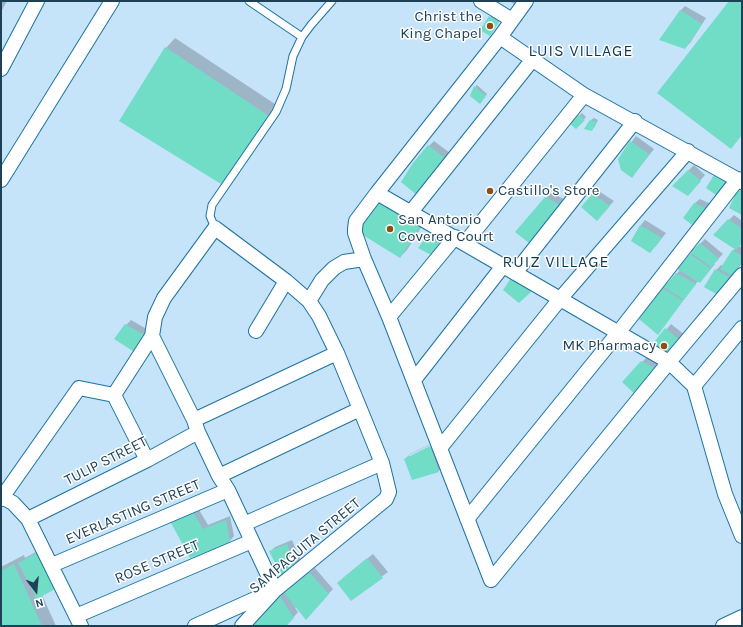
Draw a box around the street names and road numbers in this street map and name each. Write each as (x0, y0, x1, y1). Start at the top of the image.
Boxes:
street label: TULIP STREET (62, 432, 150, 490)
street label: EVERLASTING STREET (63, 475, 203, 549)
street label: SAMPAGUITA STREET (246, 494, 364, 598)
street label: ROSE STREET (112, 536, 202, 588)

